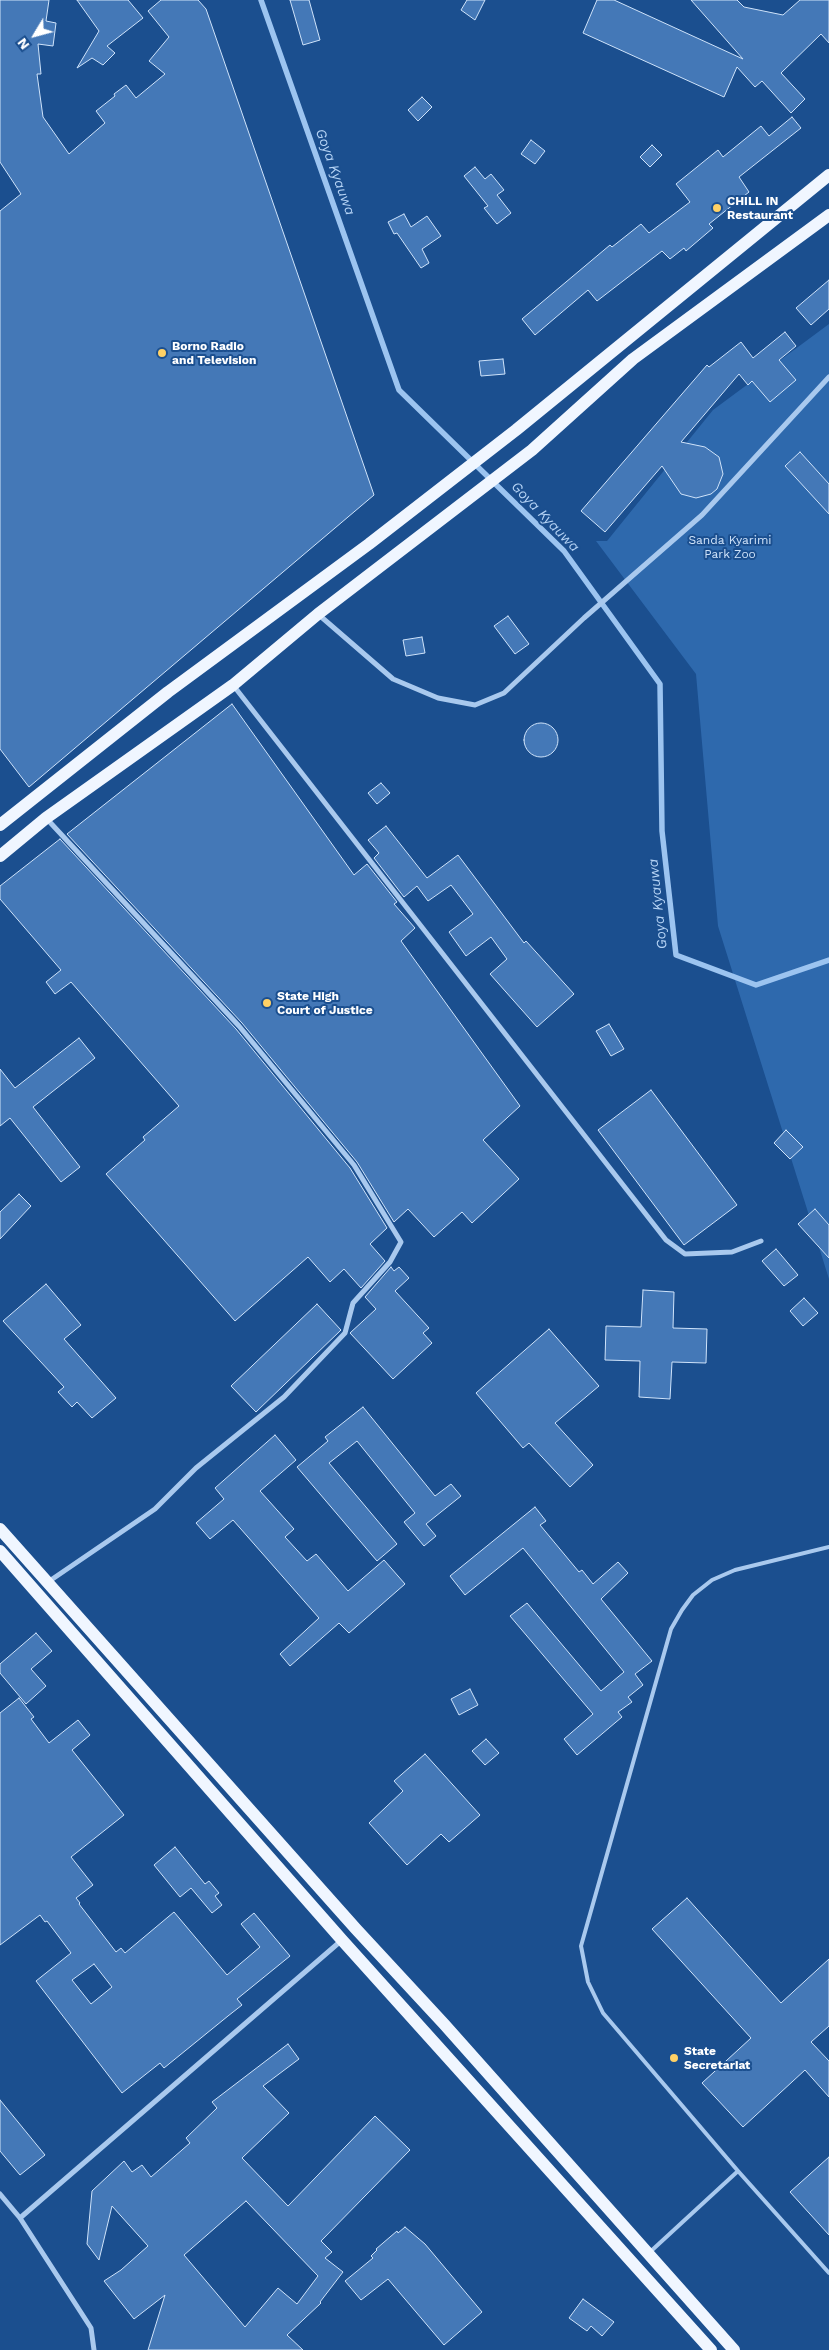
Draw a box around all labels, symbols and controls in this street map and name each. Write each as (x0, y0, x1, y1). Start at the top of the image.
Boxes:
north arrow (10, 10, 60, 60)
text: N (14, 35, 33, 53)
water label: Goya Kyauwa (312, 126, 358, 218)
place label: CHILL IN Restaurant (727, 194, 793, 222)
marker: CHILL IN Restaurant (711, 202, 723, 214)
place label: Borno Radio and Television (172, 339, 256, 367)
marker: Borno Radio and Television (156, 347, 168, 359)
water label: Goya Kyauwa (507, 478, 583, 556)
park label: Sanda Kyarimi Park Zoo (688, 533, 772, 561)
water label: Goya Kyauwa (645, 858, 671, 950)
place label: State High Court of Justice (277, 989, 373, 1017)
marker: State High Court of Justice (261, 997, 273, 1009)
place label: State Secretariat (684, 2044, 750, 2072)
marker: State Secretariat (668, 2052, 680, 2064)

